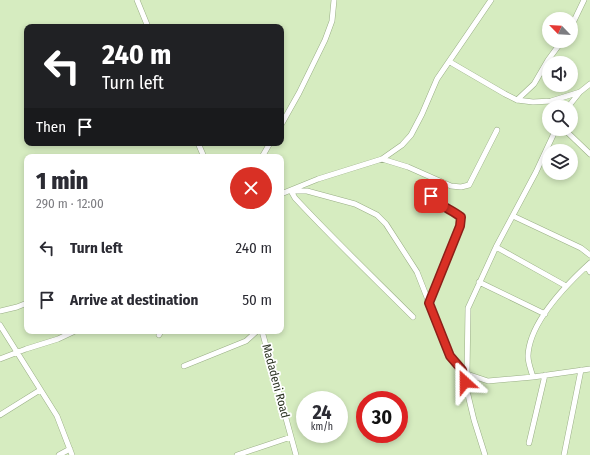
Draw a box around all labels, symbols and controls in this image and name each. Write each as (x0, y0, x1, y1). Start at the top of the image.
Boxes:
north arrow (542, 12, 578, 48)
map controls (542, 12, 578, 180)
text: 240 m (102, 38, 171, 71)
icon: left (36, 40, 88, 92)
button: sound (542, 56, 578, 92)
text: Turn left (102, 72, 164, 94)
button: search (542, 100, 578, 136)
icon: arrive (74, 116, 96, 138)
text: Then (36, 118, 66, 136)
button: layers (542, 144, 578, 180)
text: 1 min (36, 167, 88, 195)
button: close (230, 167, 272, 209)
pin (414, 179, 448, 213)
icon: arrive (420, 185, 442, 207)
text: 290 m · 12:00 (36, 196, 104, 211)
icon: left (36, 237, 58, 259)
text: Turn left (70, 239, 123, 257)
text: 240 m (236, 239, 272, 257)
icon: arrive (36, 289, 58, 311)
text: Arrive at destination (70, 291, 198, 309)
text: 50 m (242, 291, 272, 309)
street label: Madadeni Road (259, 342, 293, 420)
position arrow (444, 361, 486, 403)
speed limit sign: 30 (356, 391, 408, 443)
text: 24 (312, 400, 332, 424)
text: km/h (311, 421, 333, 433)

